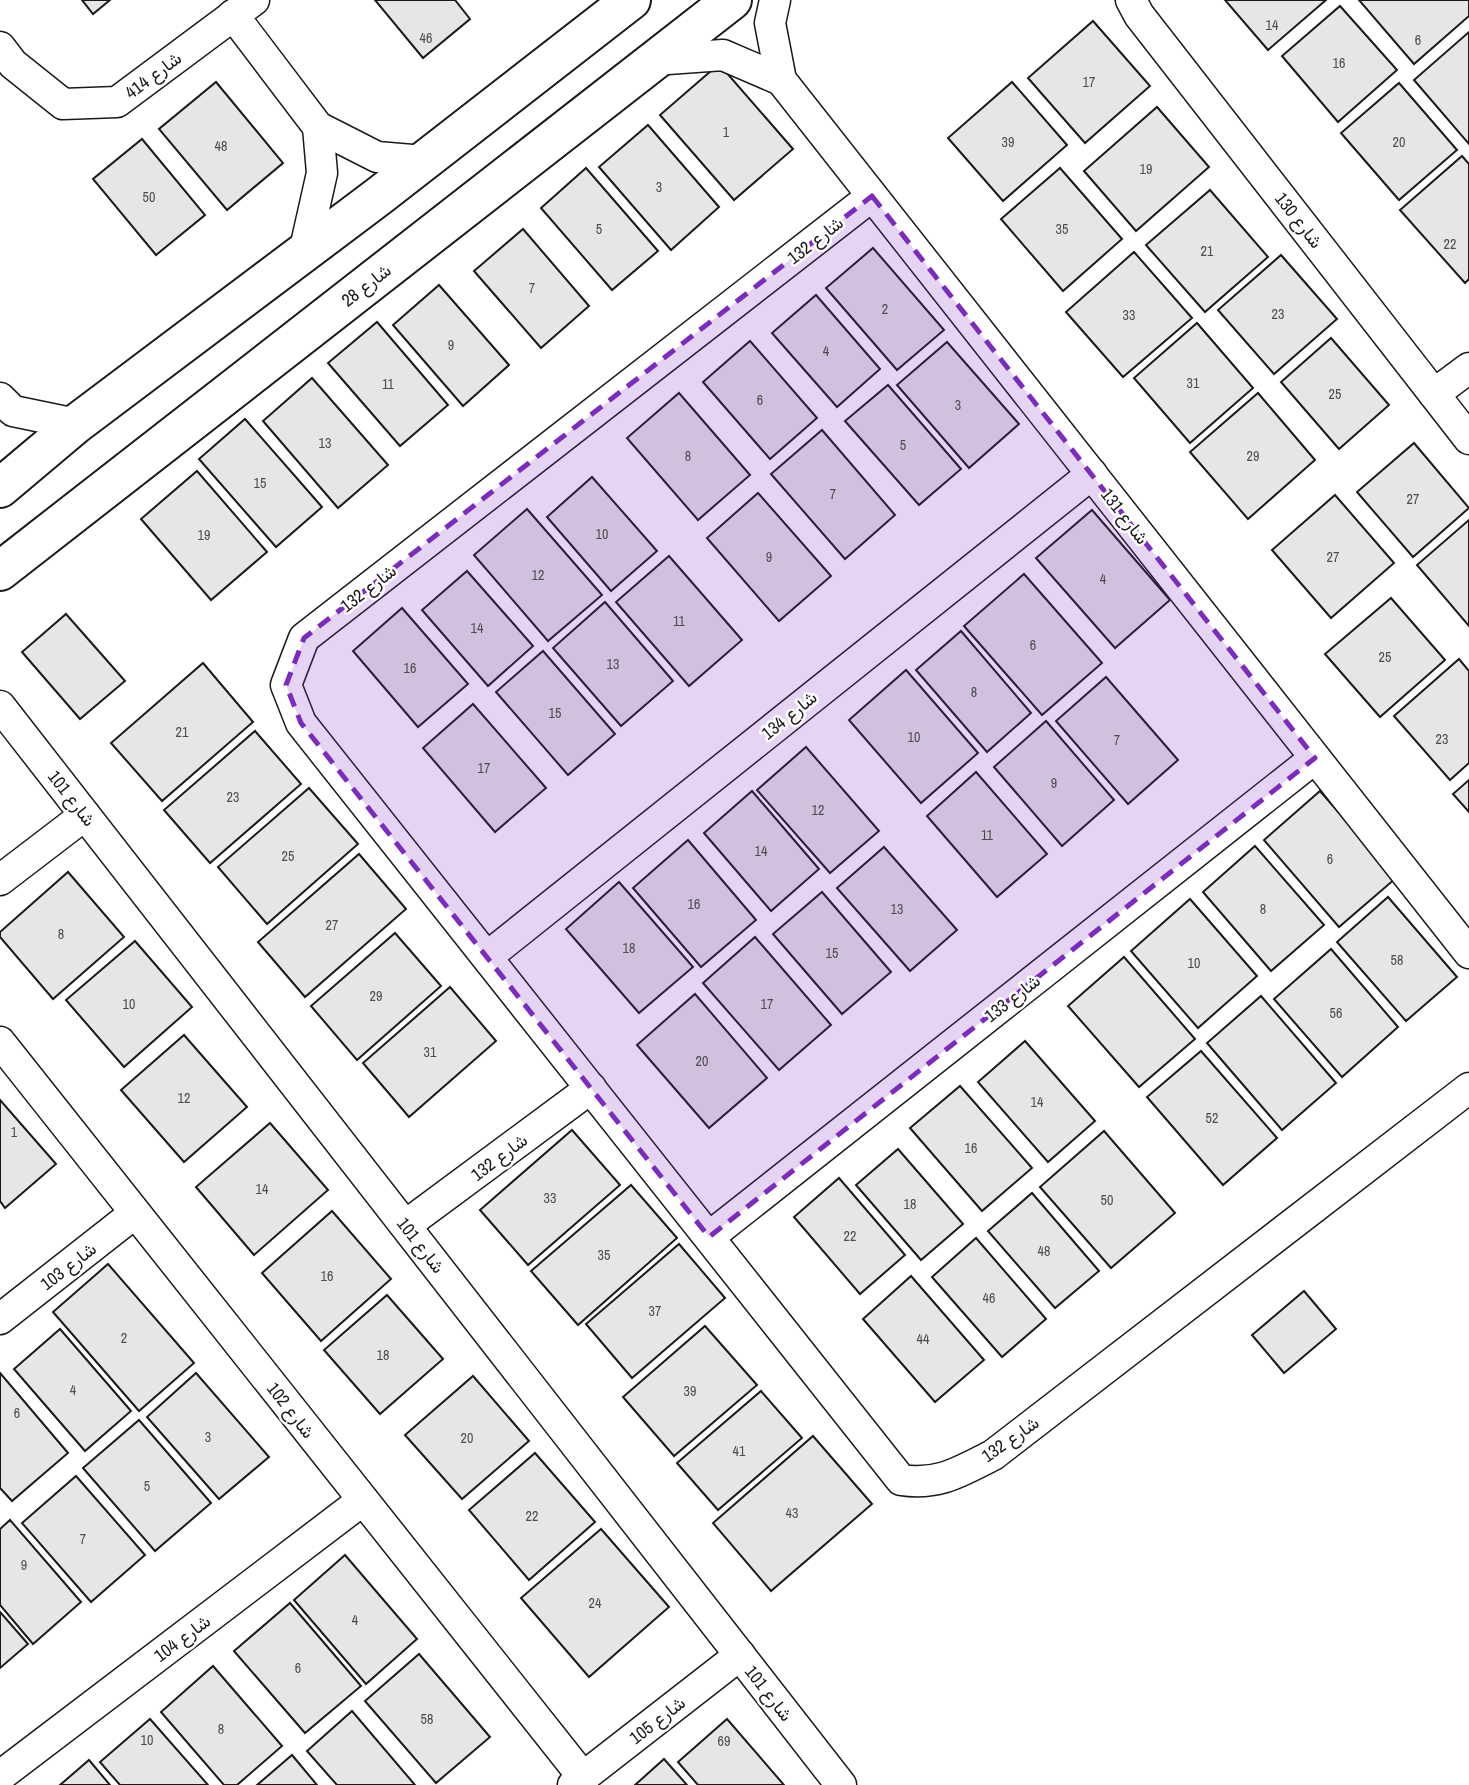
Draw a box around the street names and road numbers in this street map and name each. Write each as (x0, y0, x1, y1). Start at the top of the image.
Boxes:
street label: شارع 414 (120, 45, 186, 105)
street label: شارع 130 (1269, 187, 1329, 253)
street label: شارع 132 (782, 210, 848, 270)
street label: شارع 28 (336, 258, 396, 312)
street label: شارع 131 (1095, 483, 1155, 549)
street label: شارع 132 (335, 558, 401, 618)
street label: شارع 134 (756, 685, 822, 745)
street label: شارع 101 (42, 765, 102, 831)
street label: شارع 133 (979, 968, 1045, 1028)
street label: شارع 132 (466, 1127, 532, 1187)
street label: شارع 101 (391, 1212, 451, 1278)
street label: شارع 103 (35, 1236, 101, 1296)
street label: شارع 102 (261, 1377, 321, 1443)
street label: شارع 132 (976, 1410, 1044, 1468)
street label: شارع 104 (149, 1608, 215, 1668)
street label: شارع 101 (739, 1660, 799, 1726)
street label: شارع 105 (624, 1690, 690, 1750)

